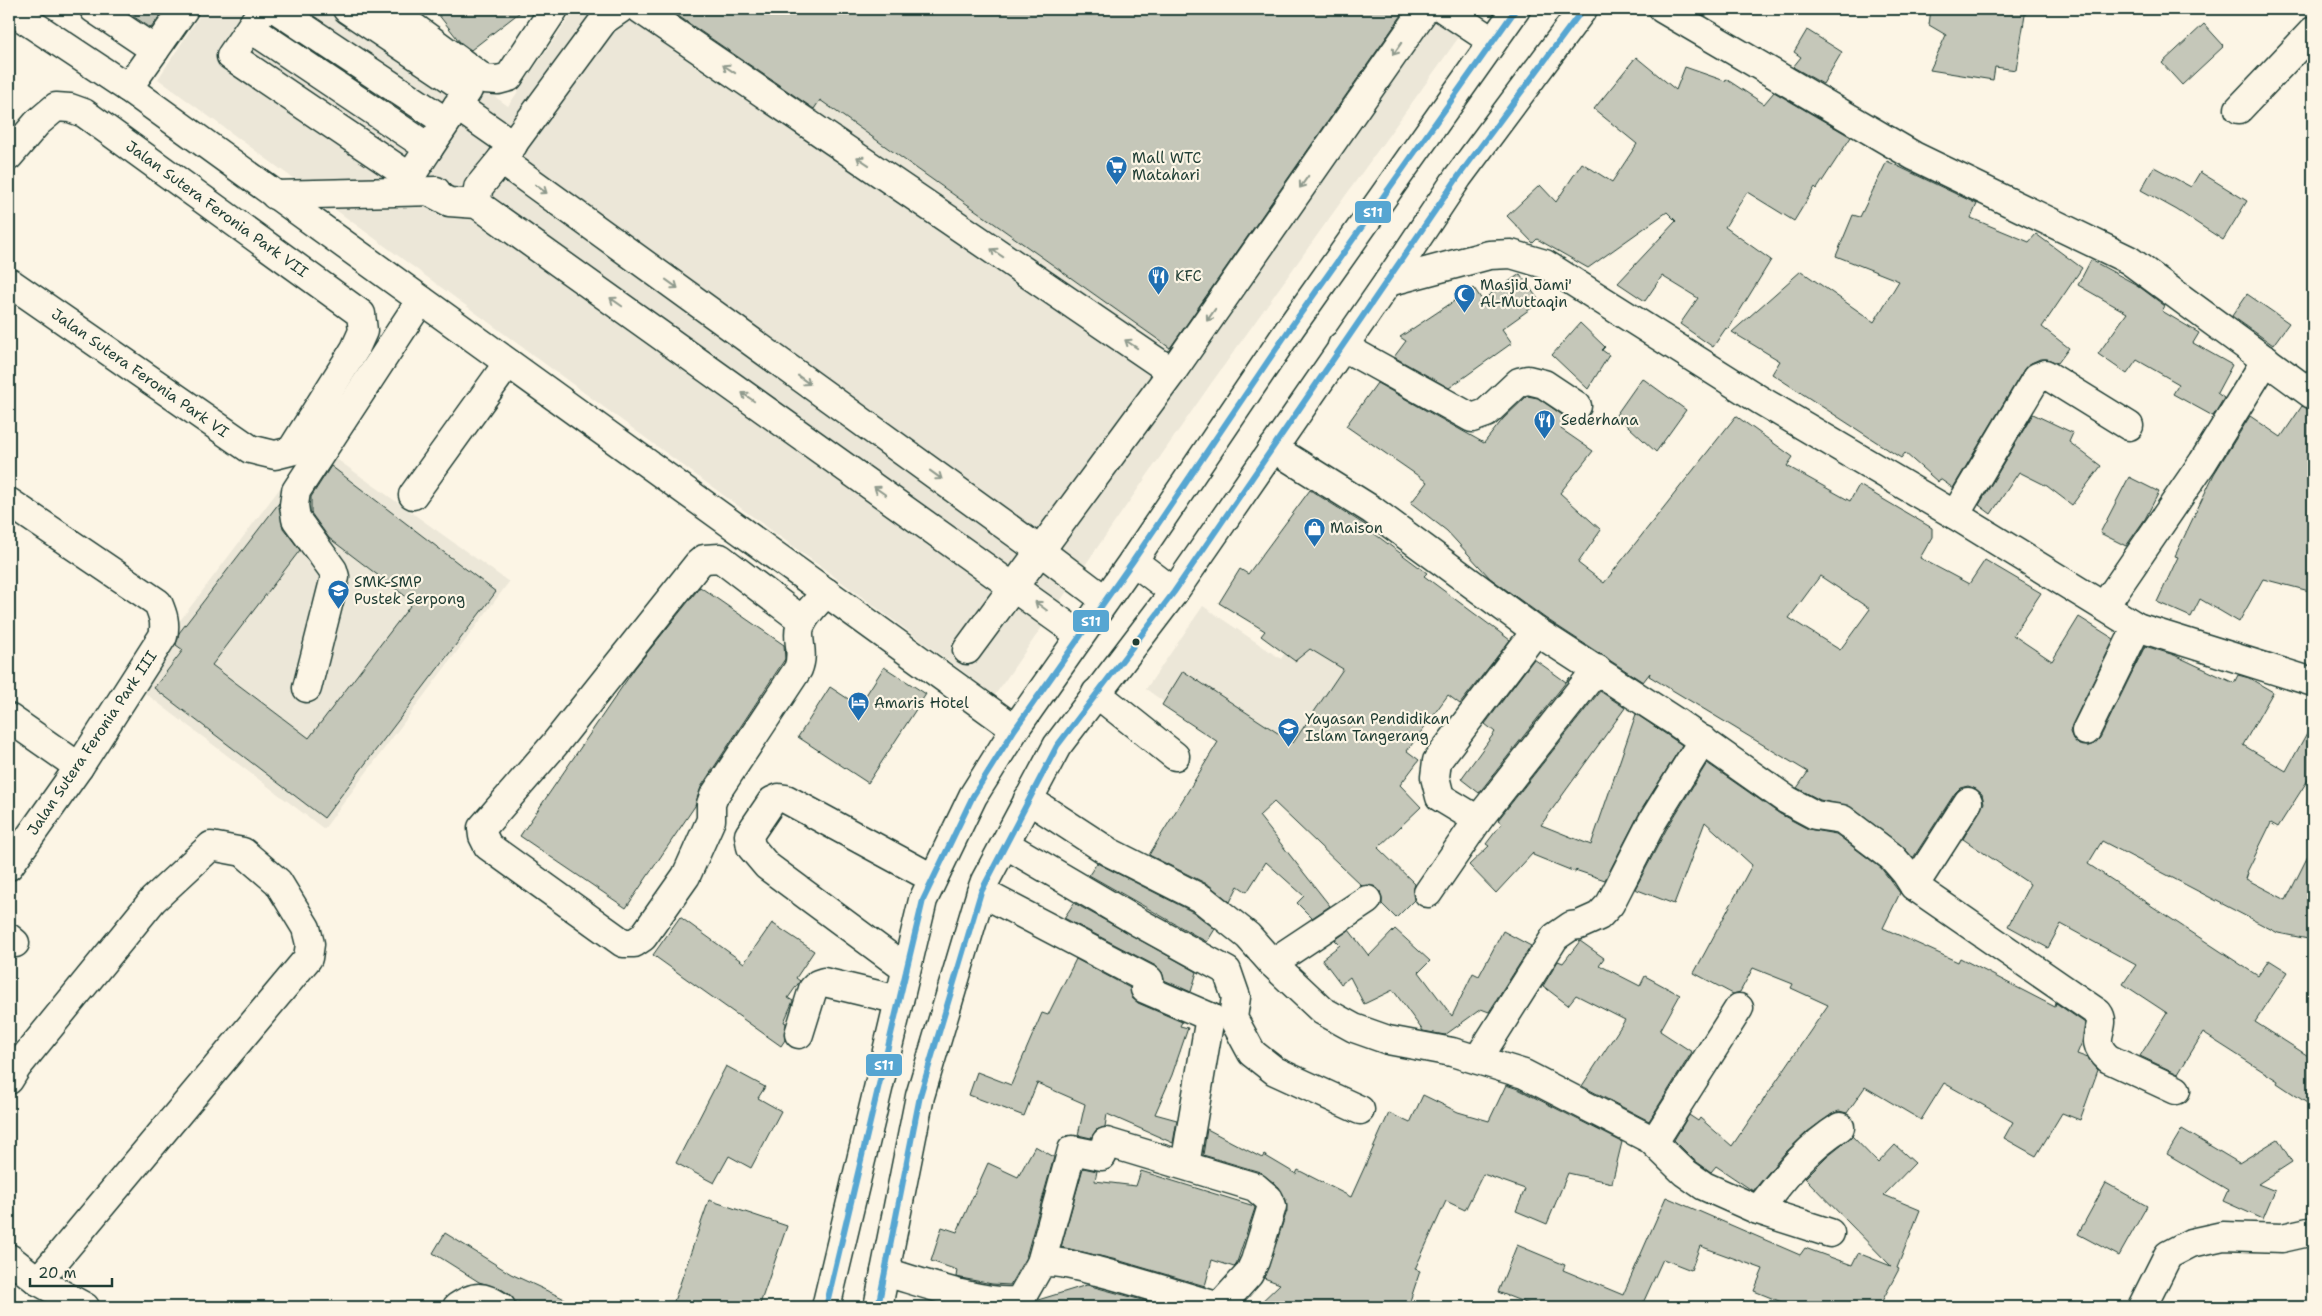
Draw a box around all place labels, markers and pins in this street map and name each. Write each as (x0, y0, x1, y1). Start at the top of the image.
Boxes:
place label: Mall WTC Matahari (1132, 148, 1201, 185)
supermarket icon: Mall WTC Matahari (1104, 155, 1128, 186)
restaurant icon: KFC (1147, 264, 1171, 295)
place label: KFC (1175, 266, 1202, 286)
place label: Masjid Jami' Al-Muttaqin (1480, 275, 1572, 312)
mosque icon: Masjid Jami' Al-Muttaqin (1452, 282, 1476, 313)
restaurant icon: Sederhana (1533, 408, 1557, 439)
place label: Sederhana (1561, 410, 1639, 430)
shop icon: Maison (1302, 516, 1326, 547)
place label: Maison (1330, 518, 1383, 538)
place label: SMK-SMP Pustek Serpong (354, 572, 465, 609)
school or university icon: SMK-SMP Pustek Serpong (326, 579, 350, 610)
unlabelled marker (1131, 637, 1141, 647)
hotel icon: Amaris Hotel (846, 691, 870, 722)
place label: Amaris Hotel (874, 693, 969, 713)
place label: Yayasan Pendidikan Islam Tangerang (1305, 709, 1449, 746)
school or university icon: Yayasan Pendidikan Islam Tangerang (1277, 716, 1301, 747)

